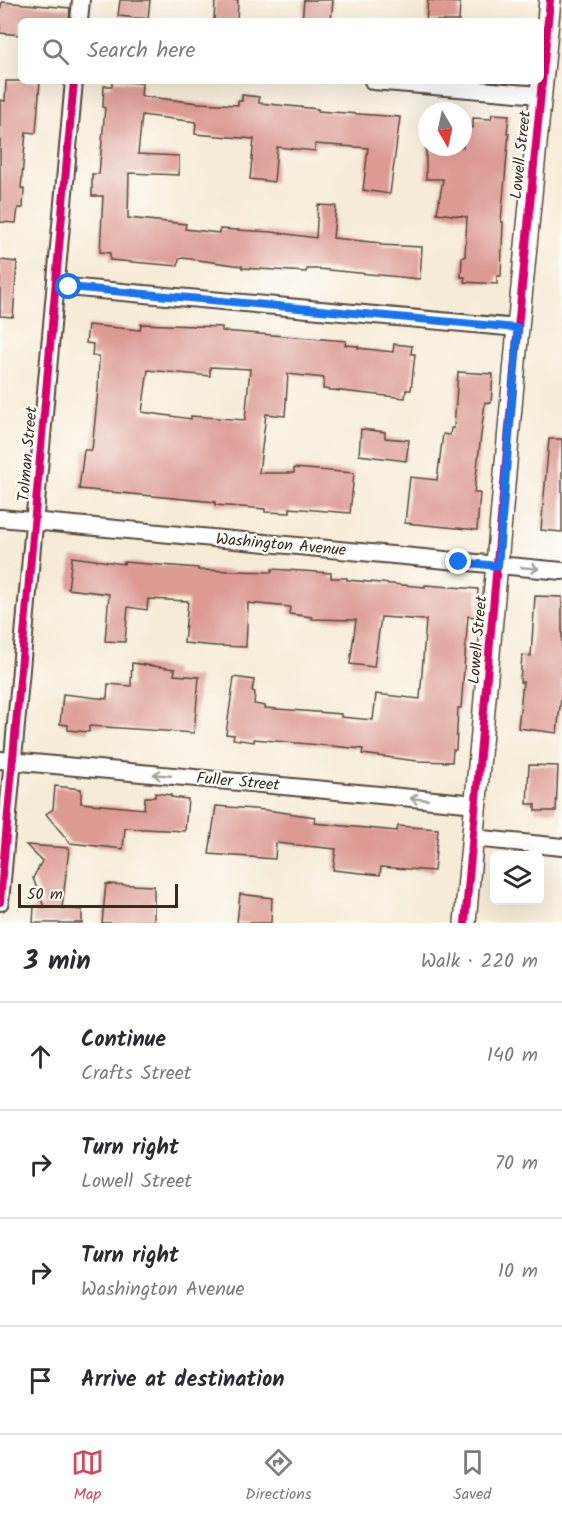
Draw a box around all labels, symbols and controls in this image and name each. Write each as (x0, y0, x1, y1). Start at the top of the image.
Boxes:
search box (18, 18, 544, 84)
text: Search here (87, 34, 195, 69)
icon: search (39, 35, 72, 68)
north arrow (418, 102, 472, 156)
street label: Lowell Street (504, 109, 538, 200)
route start (55, 273, 81, 299)
street label: Tolman Street (11, 405, 45, 503)
street label: Washington Avenue (215, 527, 347, 563)
route end (445, 548, 471, 574)
one-way arrow (520, 563, 540, 574)
street label: Lowell Street (462, 594, 494, 685)
street label: Fuller Street (195, 766, 281, 798)
one-way arrow (152, 769, 172, 780)
one-way arrow (409, 793, 429, 804)
map controls (490, 851, 544, 905)
button: layers (490, 851, 544, 905)
scale bar (18, 881, 178, 908)
text: 50 m (27, 882, 63, 907)
text: 3 min (24, 941, 91, 983)
text: Walk · 220 m (421, 946, 538, 978)
text: Continue (81, 1023, 166, 1058)
icon: ahead (24, 1040, 57, 1073)
text: 140 m (487, 1040, 538, 1072)
text: Crafts Street (81, 1058, 192, 1090)
text: Turn right (81, 1131, 179, 1166)
icon: right (24, 1148, 57, 1181)
text: 70 m (495, 1148, 538, 1180)
text: Lowell Street (81, 1166, 192, 1198)
text: Turn right (81, 1239, 179, 1274)
icon: right (24, 1256, 57, 1289)
text: 10 m (498, 1256, 538, 1288)
text: Washington Avenue (81, 1274, 245, 1306)
text: Arrive at destination (81, 1363, 284, 1398)
icon: arrive (24, 1364, 57, 1397)
tab: Map (71, 1446, 104, 1507)
tab: Directions (245, 1446, 312, 1507)
tab: Saved (453, 1446, 491, 1507)

